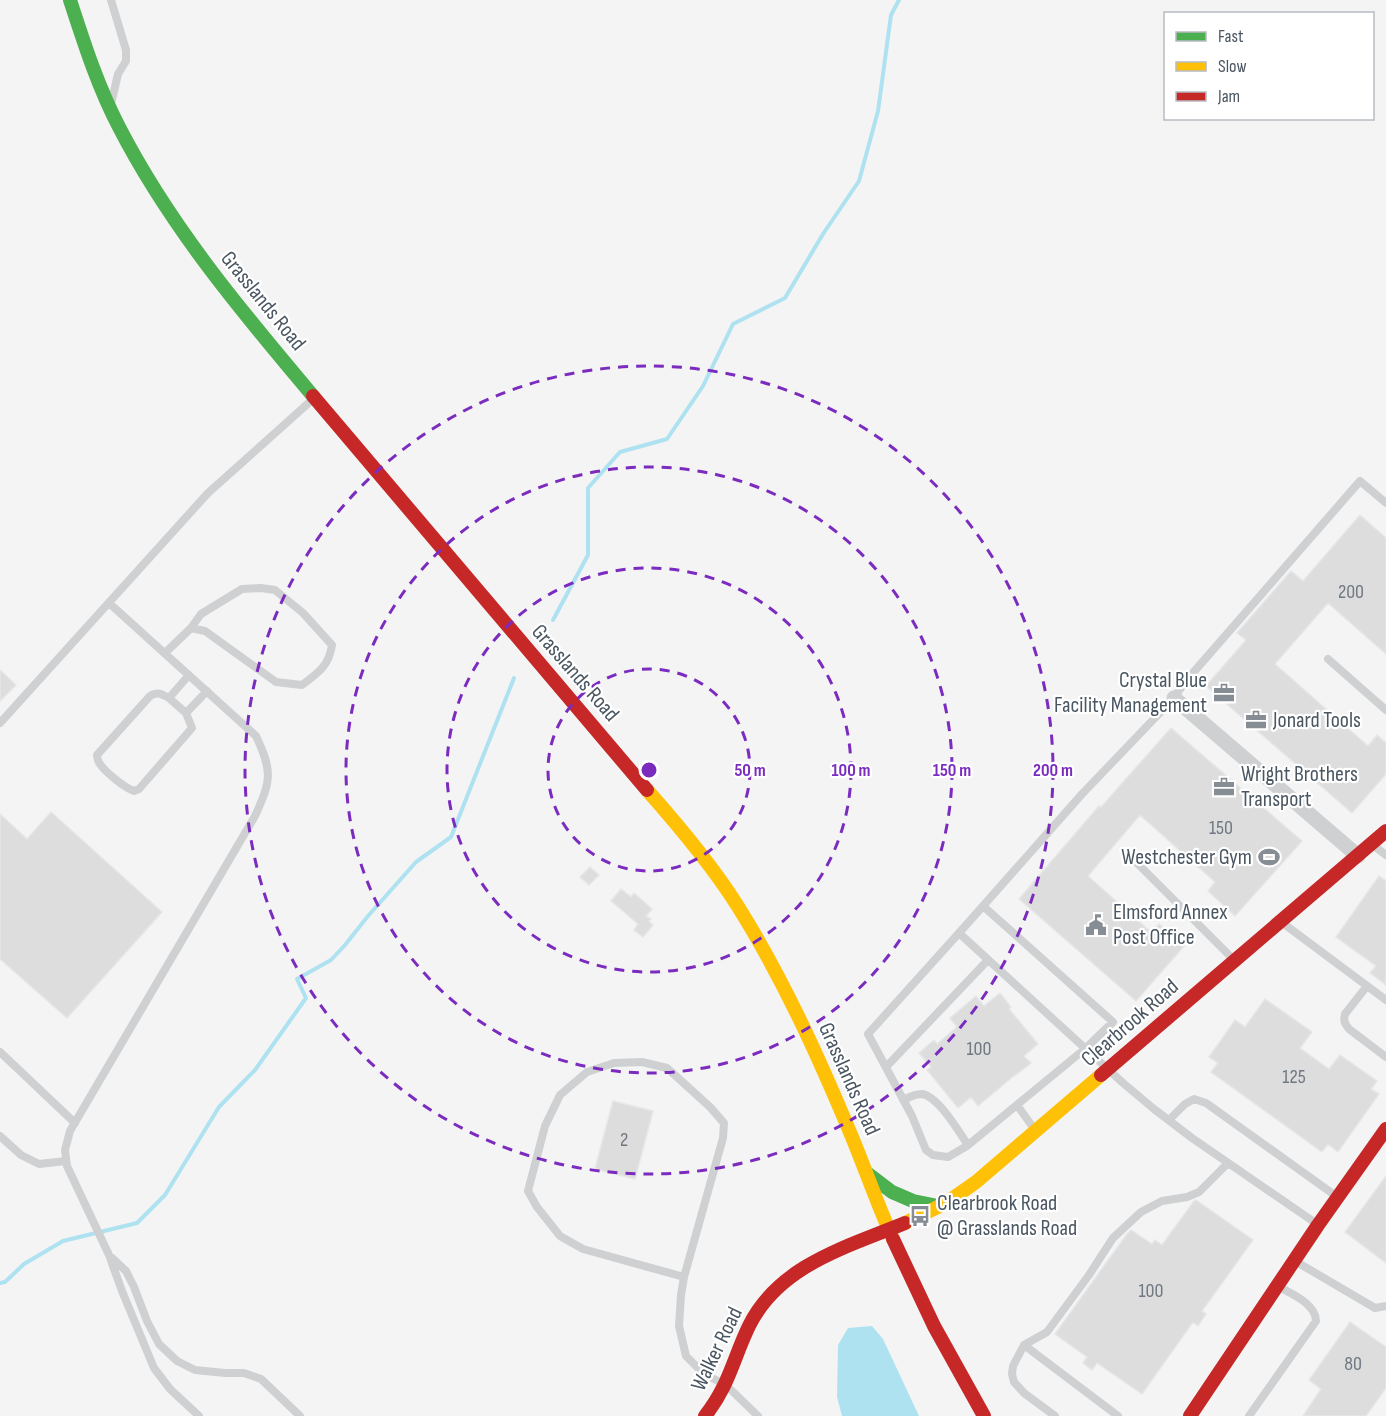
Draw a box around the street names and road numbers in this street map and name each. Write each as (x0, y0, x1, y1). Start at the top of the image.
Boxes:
street label: Grasslands Road (215, 246, 311, 356)
street label: Grasslands Road (525, 619, 625, 727)
street label: Clearbrook Road (1076, 973, 1184, 1073)
street label: Grasslands Road (812, 1019, 886, 1139)
street label: Walker Road (685, 1303, 749, 1395)

